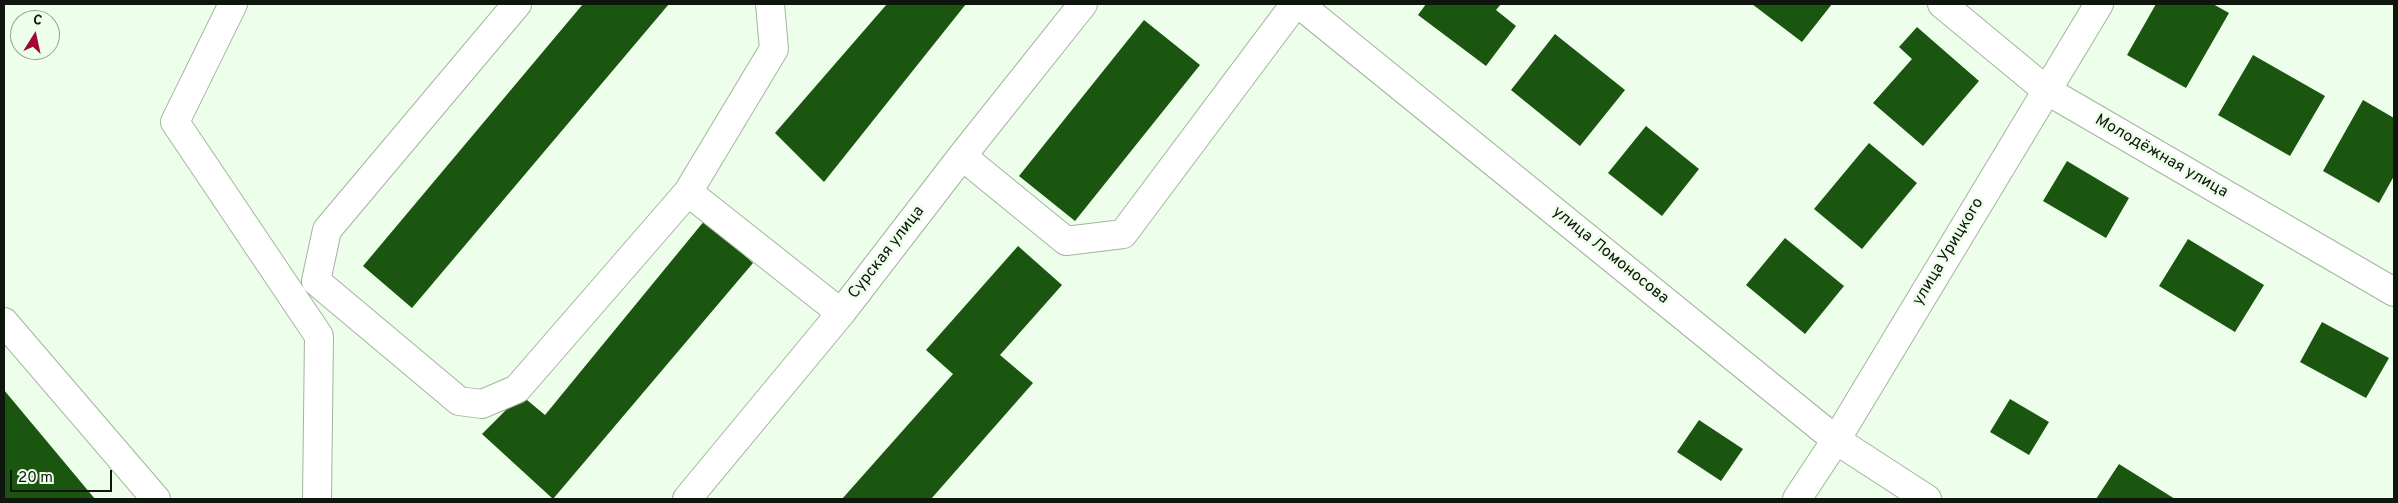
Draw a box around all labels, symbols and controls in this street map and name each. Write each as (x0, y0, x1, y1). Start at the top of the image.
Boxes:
north arrow (10, 10, 60, 60)
text: С (32, 12, 43, 30)
street label: Молодёжная улица (2091, 111, 2231, 203)
street label: улица Урицкого (1909, 195, 1989, 309)
street label: Сурская улица (845, 203, 929, 303)
street label: улица Ломоносова (1548, 203, 1672, 309)
scale bar (12, 460, 115, 492)
text: 20 m (18, 469, 53, 488)

